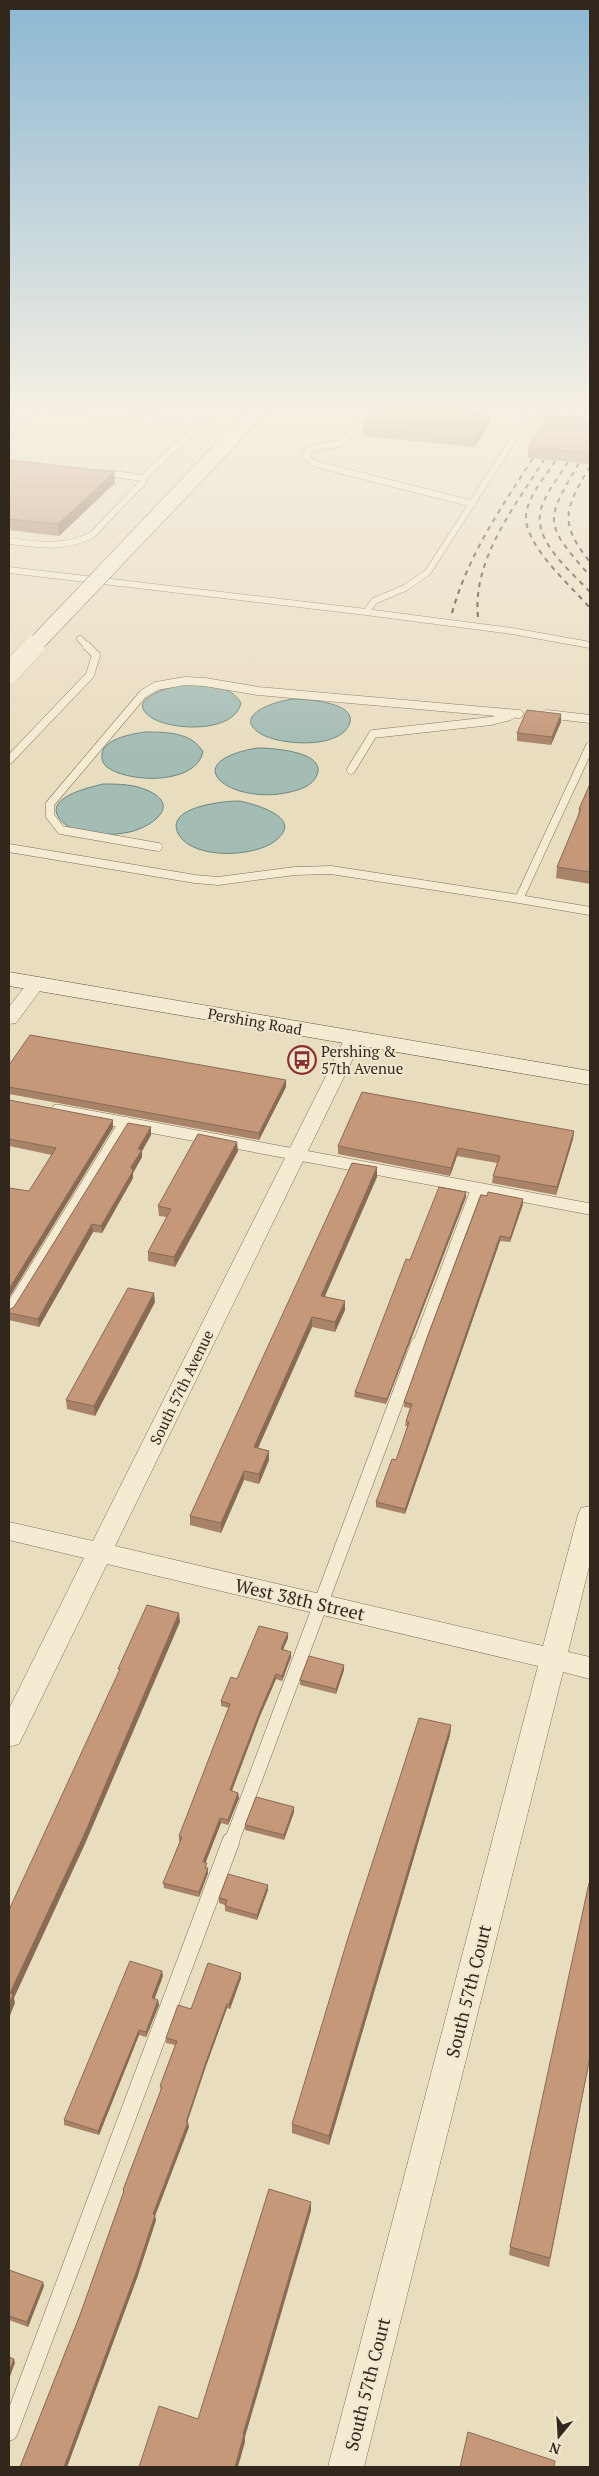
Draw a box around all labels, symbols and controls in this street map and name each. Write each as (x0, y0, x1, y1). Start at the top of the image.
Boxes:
street label: Pershing Road (206, 1003, 304, 1039)
place label: Pershing & 57th Avenue (321, 1041, 403, 1078)
bus stop icon: Pershing & 57th Avenue (287, 1045, 317, 1075)
street label: South 57th Avenue (145, 1326, 217, 1448)
street label: West 38th Street (233, 1572, 368, 1626)
street label: South 57th Court (440, 1922, 496, 2060)
street label: South 57th Court (339, 2315, 395, 2453)
north arrow (534, 2411, 584, 2461)
text: N (546, 2438, 563, 2460)

